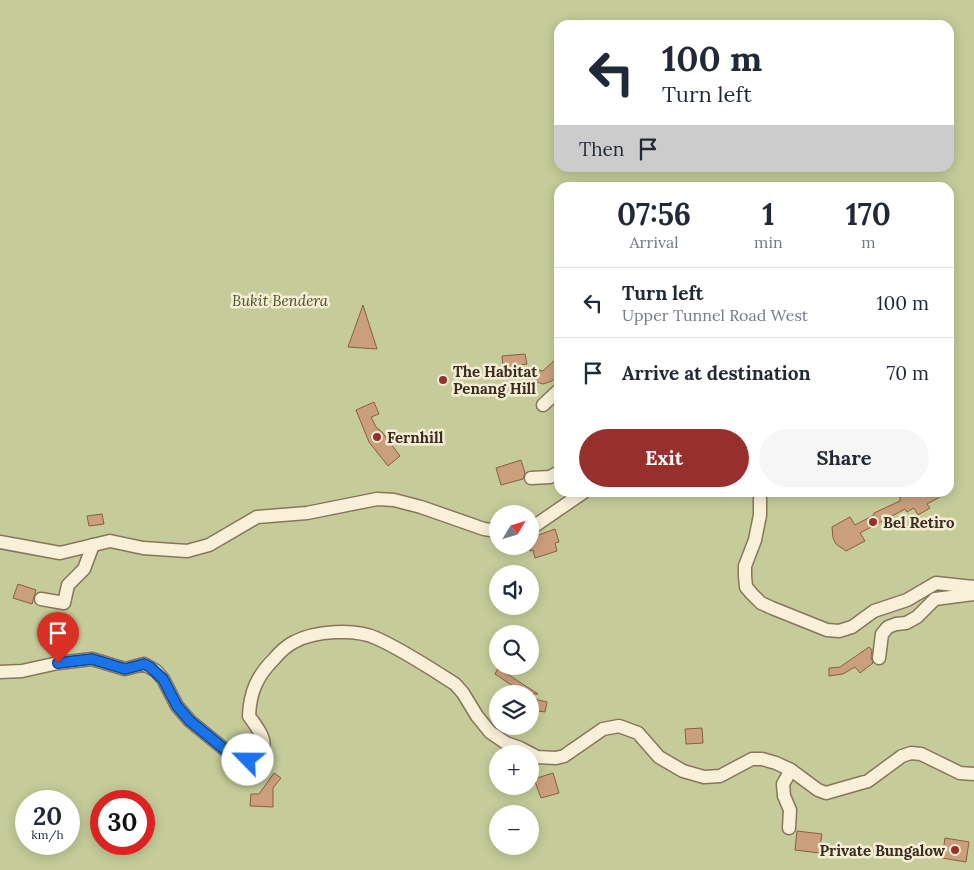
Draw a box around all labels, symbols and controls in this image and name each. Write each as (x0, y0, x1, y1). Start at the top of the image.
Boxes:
text: 100 m (662, 36, 762, 81)
icon: left (579, 40, 644, 105)
text: Turn left (662, 80, 752, 108)
icon: arrive (634, 135, 662, 163)
text: Then (579, 137, 624, 161)
text: 07:56 (617, 195, 691, 233)
text: 1 (762, 195, 774, 233)
text: 170 (846, 195, 891, 233)
text: Arrival (630, 232, 679, 252)
text: min (754, 232, 783, 252)
text: m (861, 232, 875, 252)
text: Turn left (622, 281, 703, 305)
icon: left (579, 289, 607, 317)
park label: Bukit Bendera (232, 291, 329, 310)
text: 100 m (877, 291, 929, 315)
text: Upper Tunnel Road West (622, 305, 808, 325)
icon: arrive (579, 359, 607, 387)
text: Arrive at destination (622, 361, 811, 385)
text: 70 m (886, 361, 929, 385)
place label: The Habitat Penang Hill (453, 362, 538, 398)
marker: The Habitat Penang Hill (437, 374, 449, 386)
place label: Fernhill (387, 428, 444, 447)
button: Exit (579, 429, 749, 487)
button: Share (759, 429, 929, 487)
marker: Fernhill (371, 431, 383, 443)
north arrow (489, 505, 539, 555)
map controls (489, 505, 539, 855)
place label: Bel Retiro (883, 513, 955, 532)
marker: Bel Retiro (867, 516, 879, 528)
button: sound (489, 565, 539, 615)
pin (37, 612, 79, 663)
icon: arrive (44, 619, 72, 647)
button: search (489, 625, 539, 675)
button: layers (489, 685, 539, 735)
position arrow (221, 733, 273, 785)
button: + (489, 745, 539, 795)
speed limit sign: 30 (90, 790, 155, 855)
text: 20 (33, 800, 62, 832)
button: − (489, 805, 539, 855)
text: km/h (31, 827, 64, 842)
place label: Private Bungalow (819, 841, 946, 860)
marker: Private Bungalow (949, 844, 961, 856)

